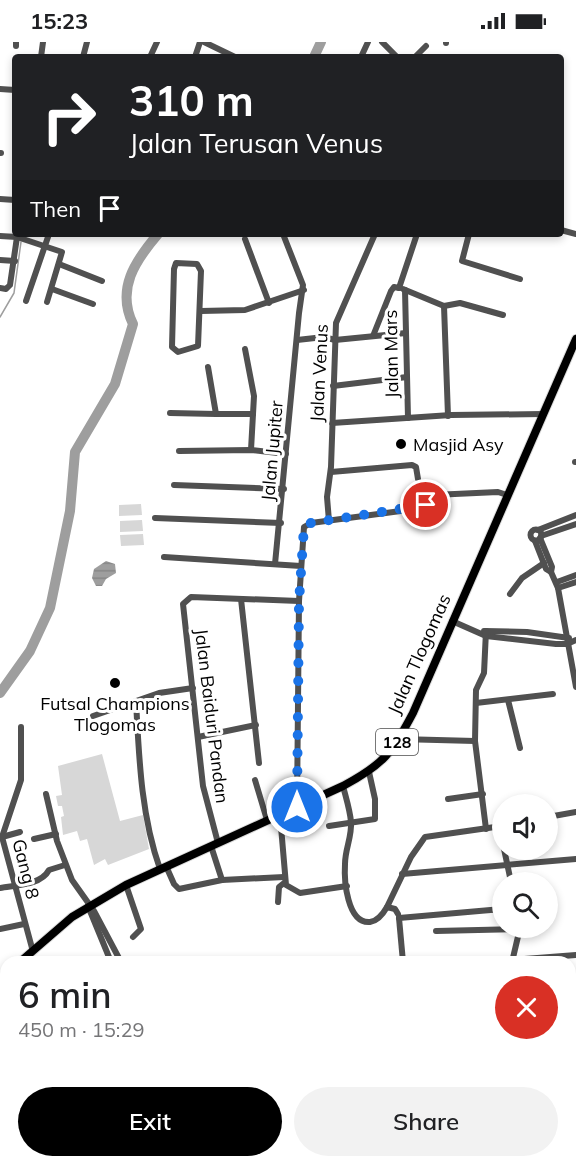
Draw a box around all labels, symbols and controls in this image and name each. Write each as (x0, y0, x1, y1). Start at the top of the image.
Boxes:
text: 15:23 (30, 7, 88, 35)
text: 310 m (129, 74, 254, 127)
icon: right (30, 78, 108, 156)
text: Jalan Terusan Venus (129, 126, 383, 160)
icon: arrive (93, 192, 126, 225)
text: Then (30, 195, 81, 223)
street label: Jalan Mars (379, 309, 403, 399)
street label: Jalan Venus (305, 323, 333, 423)
street label: Jalan Jupiter (256, 399, 288, 502)
place label: Masjid Asy (413, 433, 504, 456)
marker: Masjid Asy (394, 437, 408, 451)
pin (400, 479, 451, 530)
icon: arrive (409, 488, 442, 521)
street label: Jalan Tlogomas (382, 590, 456, 718)
street label: Jalan Baiduri Pandan (190, 627, 234, 805)
marker: Futsal Champions Tlogomas (108, 676, 122, 690)
place label: Futsal Champions Tlogomas (40, 692, 190, 736)
road number: 128 (376, 729, 418, 755)
position arrow (265, 775, 329, 839)
map controls (492, 794, 558, 938)
button: sound (492, 794, 558, 860)
street label: Gang 8 (7, 837, 45, 901)
button: search (492, 872, 558, 938)
text: 6 min (18, 972, 112, 1017)
button: close (495, 976, 558, 1039)
text: 450 m · 15:29 (18, 1017, 144, 1042)
button: Exit (18, 1087, 282, 1156)
button: Share (294, 1087, 558, 1156)

